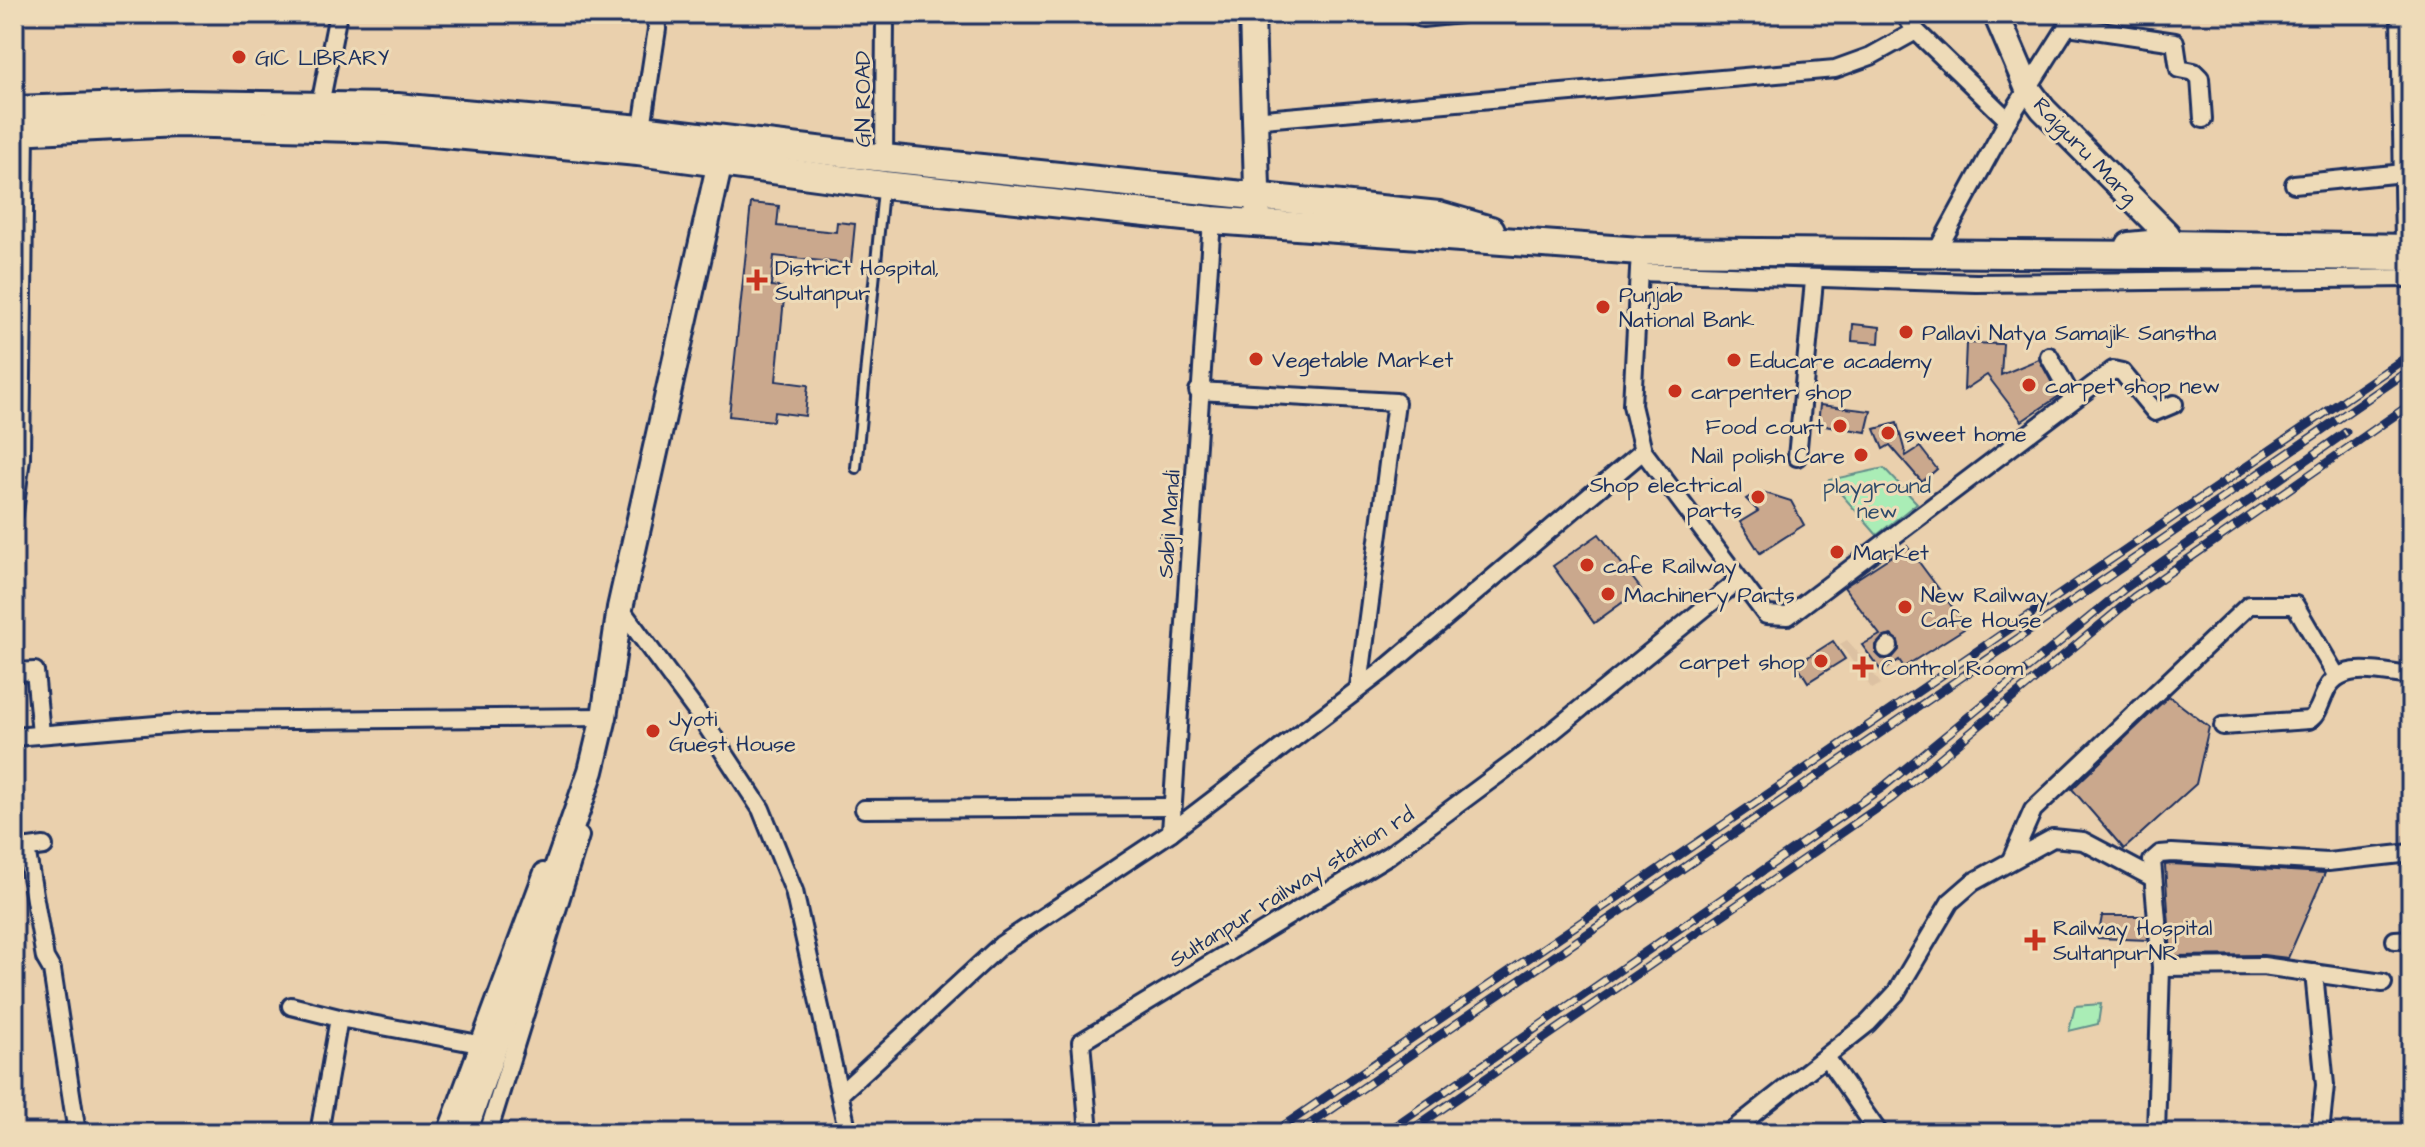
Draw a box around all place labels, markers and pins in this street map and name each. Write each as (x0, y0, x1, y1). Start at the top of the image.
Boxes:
place label: GIC LIBRARY (255, 43, 390, 74)
marker: GIC LIBRARY (230, 48, 248, 66)
place label: District Hospital, Sultanpur (775, 253, 939, 309)
marker: District Hospital, Sultanpur (746, 269, 768, 291)
place label: Punjab National Bank (1619, 280, 1755, 336)
marker: Punjab National Bank (1594, 298, 1612, 316)
place label: Pallavi Natya Samajik Sanstha (1922, 318, 2216, 350)
marker: Pallavi Natya Samajik Sanstha (1897, 323, 1915, 341)
place label: Vegetable Market (1272, 345, 1453, 377)
place label: Educare academy (1750, 346, 1932, 378)
marker: Vegetable Market (1247, 350, 1265, 368)
marker: Educare academy (1725, 351, 1743, 369)
place label: carpet shop new (2045, 371, 2220, 402)
marker: carpet shop new (2020, 376, 2038, 394)
place label: carpenter shop (1691, 377, 1852, 408)
marker: carpenter shop (1666, 382, 1684, 400)
place label: Food court (1705, 412, 1824, 443)
marker: Food court (1831, 417, 1849, 435)
place label: sweet home (1904, 419, 2027, 450)
marker: sweet home (1879, 424, 1897, 442)
place label: Nail polish Care (1691, 441, 1845, 472)
marker: Nail polish Care (1852, 446, 1870, 464)
place label: Shop electrical parts (1589, 470, 1742, 526)
marker: Shop electrical parts (1749, 488, 1767, 506)
place label: Market (1853, 538, 1929, 569)
marker: Market (1828, 543, 1846, 561)
place label: cafe Railway (1603, 551, 1737, 583)
marker: cafe Railway (1578, 556, 1596, 574)
place label: Machinery Parts (1624, 580, 1795, 612)
place label: New Railway Cafe House (1921, 580, 2048, 636)
marker: Machinery Parts (1599, 585, 1617, 603)
marker: New Railway Cafe House (1896, 598, 1914, 616)
place label: carpet shop (1679, 647, 1805, 678)
marker: carpet shop (1812, 652, 1830, 670)
place label: Control Room (1881, 653, 2023, 684)
marker: Control Room (1852, 656, 1874, 678)
place label: Jyoti Guest House (669, 704, 796, 760)
marker: Jyoti Guest House (644, 722, 662, 740)
place label: Railway Hospital SultanpurNR (2053, 913, 2212, 969)
marker: Railway Hospital SultanpurNR (2024, 929, 2046, 951)

